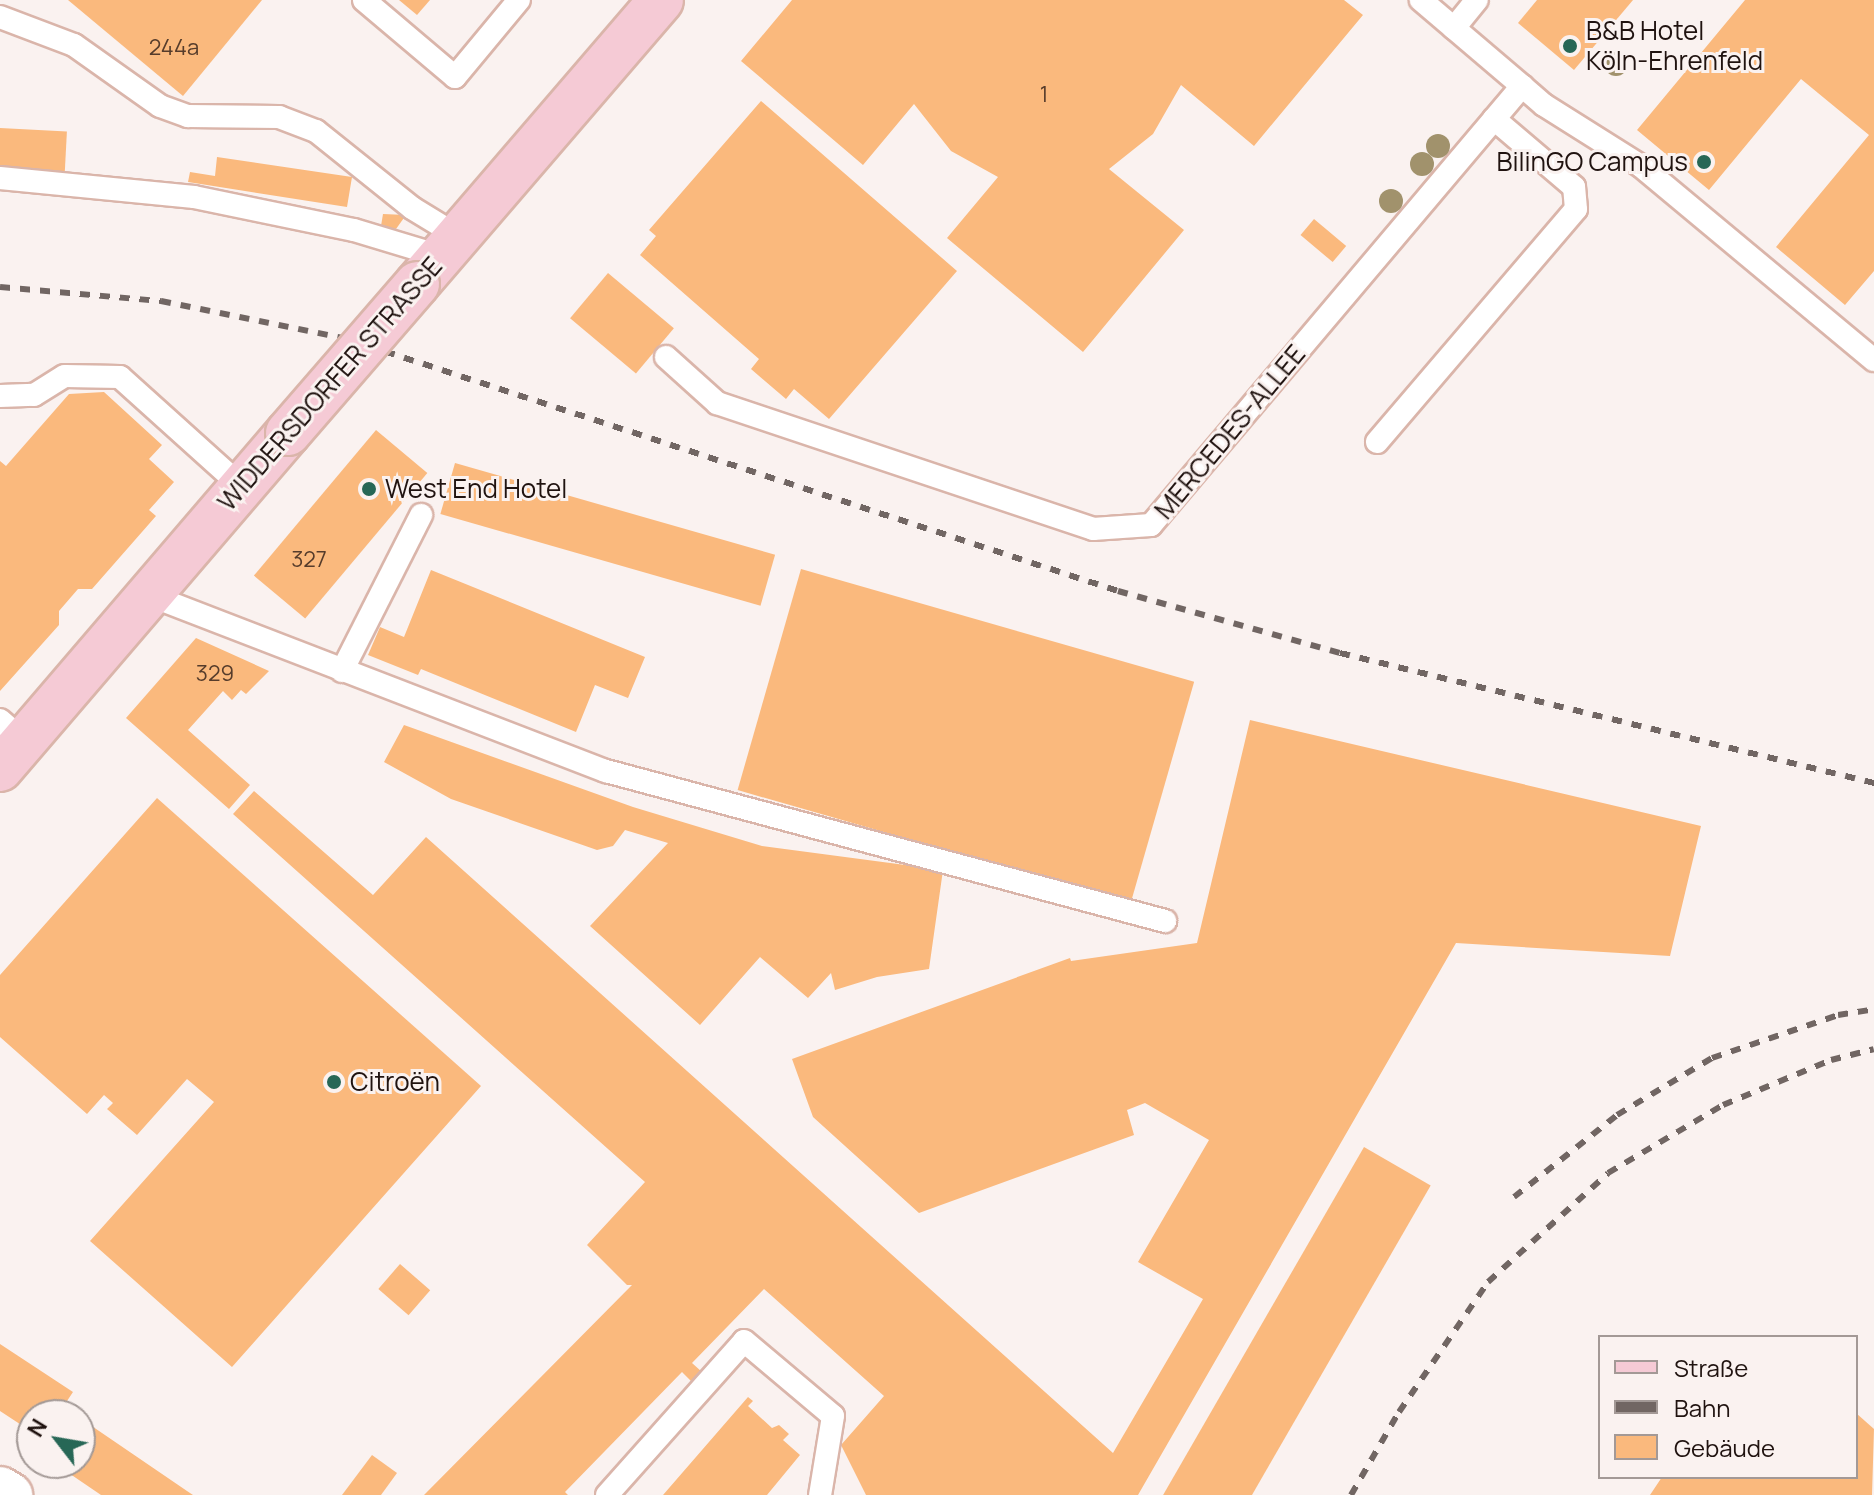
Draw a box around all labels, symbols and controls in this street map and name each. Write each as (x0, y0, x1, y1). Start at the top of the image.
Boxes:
place label: B&B Hotel Köln-Ehrenfeld (1586, 15, 1763, 76)
house number: 244a (149, 35, 199, 61)
marker: B&B Hotel Köln-Ehrenfeld (1561, 37, 1579, 55)
house number: 1 (1040, 82, 1048, 108)
place label: BilinGO Campus (1496, 146, 1688, 178)
marker: BilinGO Campus (1695, 153, 1713, 171)
street label: WIDDERSDORFER STRASSE (211, 251, 449, 517)
street label: MERCEDES-ALLEE (1148, 339, 1312, 525)
place label: West End Hotel (385, 473, 567, 505)
marker: West End Hotel (360, 480, 378, 498)
house number: 327 (291, 547, 327, 573)
house number: 329 (196, 661, 234, 687)
place label: Citroën (350, 1066, 440, 1098)
marker: Citroën (325, 1073, 343, 1091)
legend (1598, 1335, 1858, 1479)
text: Straße (1674, 1351, 1748, 1384)
text: Bahn (1674, 1391, 1731, 1424)
north arrow (16, 1399, 96, 1479)
text: N (20, 1413, 54, 1442)
text: Gebäude (1674, 1431, 1775, 1464)

